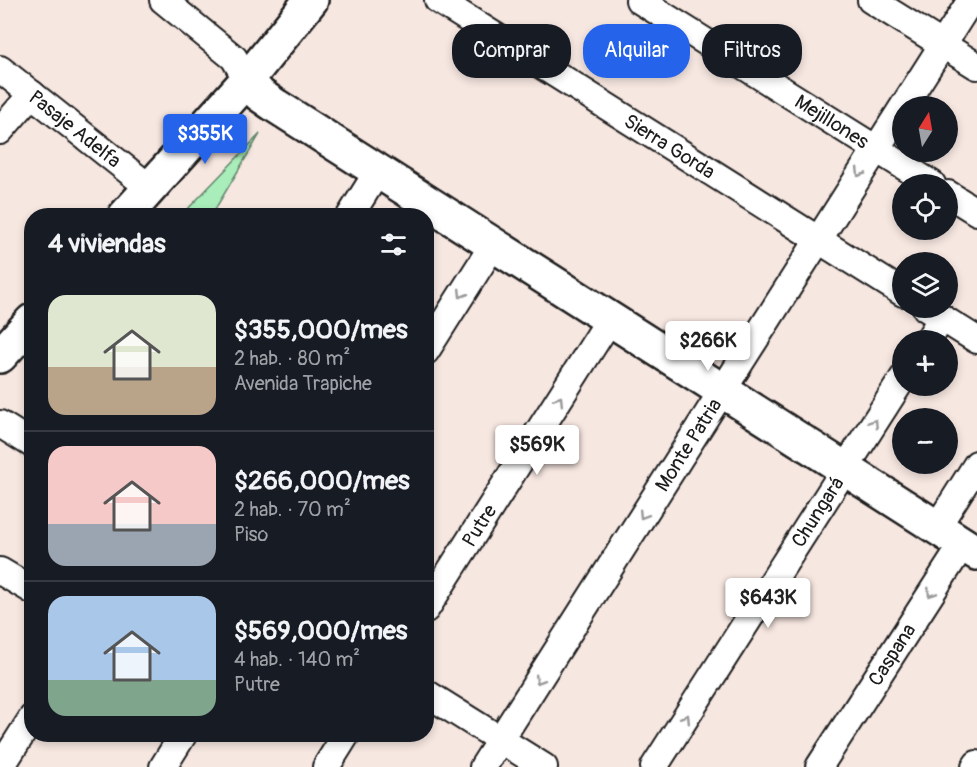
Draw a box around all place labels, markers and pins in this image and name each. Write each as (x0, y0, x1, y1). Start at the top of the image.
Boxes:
pin: $355K (163, 114, 247, 165)
pin: $266K (666, 321, 750, 372)
pin: $569K (495, 425, 579, 476)
pin: $643K (726, 578, 810, 629)

